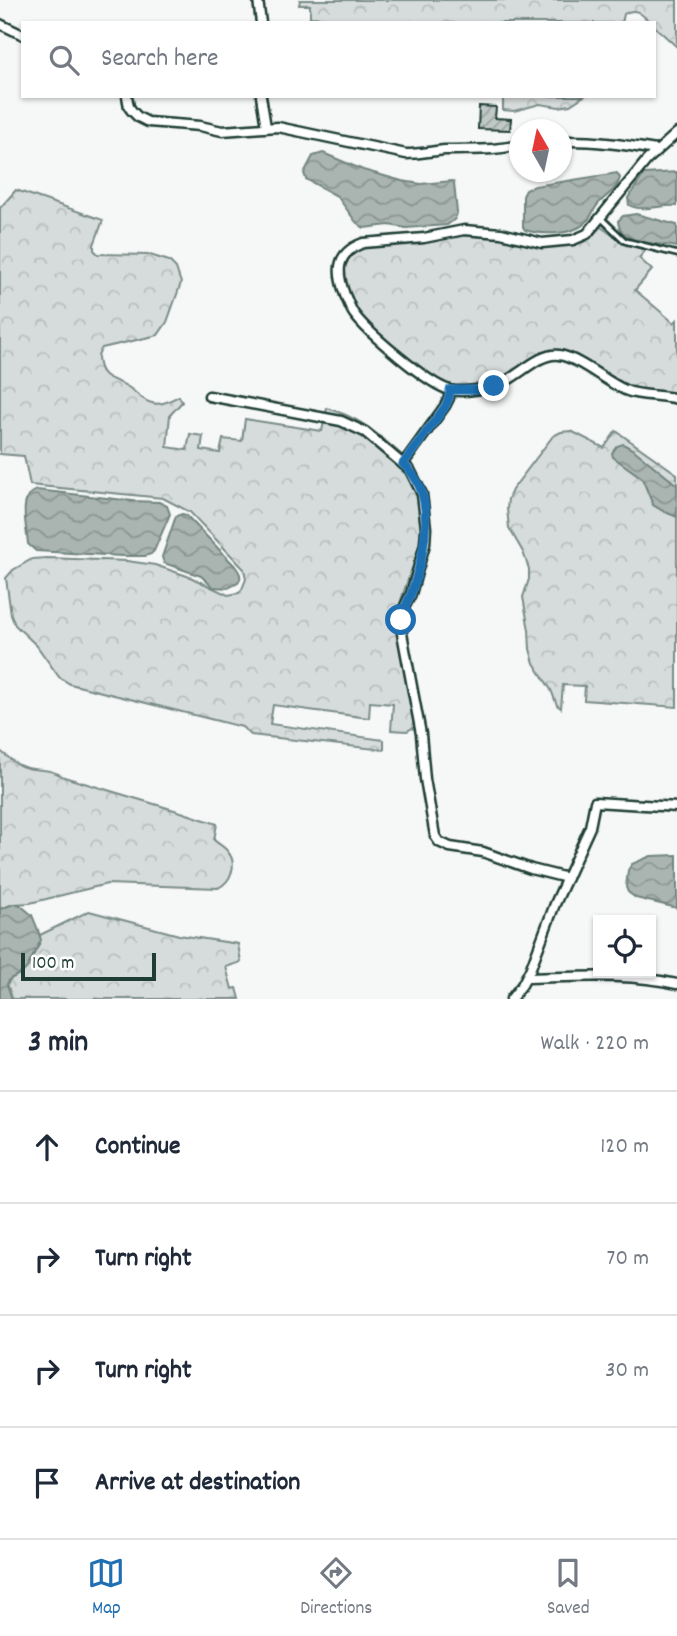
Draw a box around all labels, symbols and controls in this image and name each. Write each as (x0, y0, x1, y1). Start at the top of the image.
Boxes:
search box (21, 21, 656, 98)
icon: search (45, 41, 83, 79)
text: Search here (101, 41, 219, 78)
north arrow (509, 119, 572, 182)
route end (478, 370, 509, 401)
route start (385, 604, 416, 635)
map controls (593, 915, 656, 978)
button: locate (593, 915, 656, 978)
scale bar (21, 950, 156, 982)
text: 100 m (32, 951, 74, 978)
text: 3 min (28, 1023, 88, 1066)
text: Walk · 220 m (541, 1028, 649, 1061)
icon: ahead (28, 1128, 66, 1166)
text: Continue (95, 1129, 180, 1166)
text: 120 m (600, 1131, 649, 1164)
icon: right (28, 1240, 66, 1278)
text: Turn right (95, 1241, 192, 1278)
text: 70 m (607, 1243, 649, 1276)
icon: right (28, 1352, 66, 1390)
text: Turn right (95, 1353, 192, 1390)
text: 30 m (605, 1355, 649, 1388)
icon: arrive (28, 1464, 66, 1502)
text: Arrive at destination (95, 1465, 300, 1502)
tab: Map (87, 1554, 125, 1623)
tab: Directions (300, 1554, 372, 1623)
tab: Saved (547, 1554, 590, 1623)

